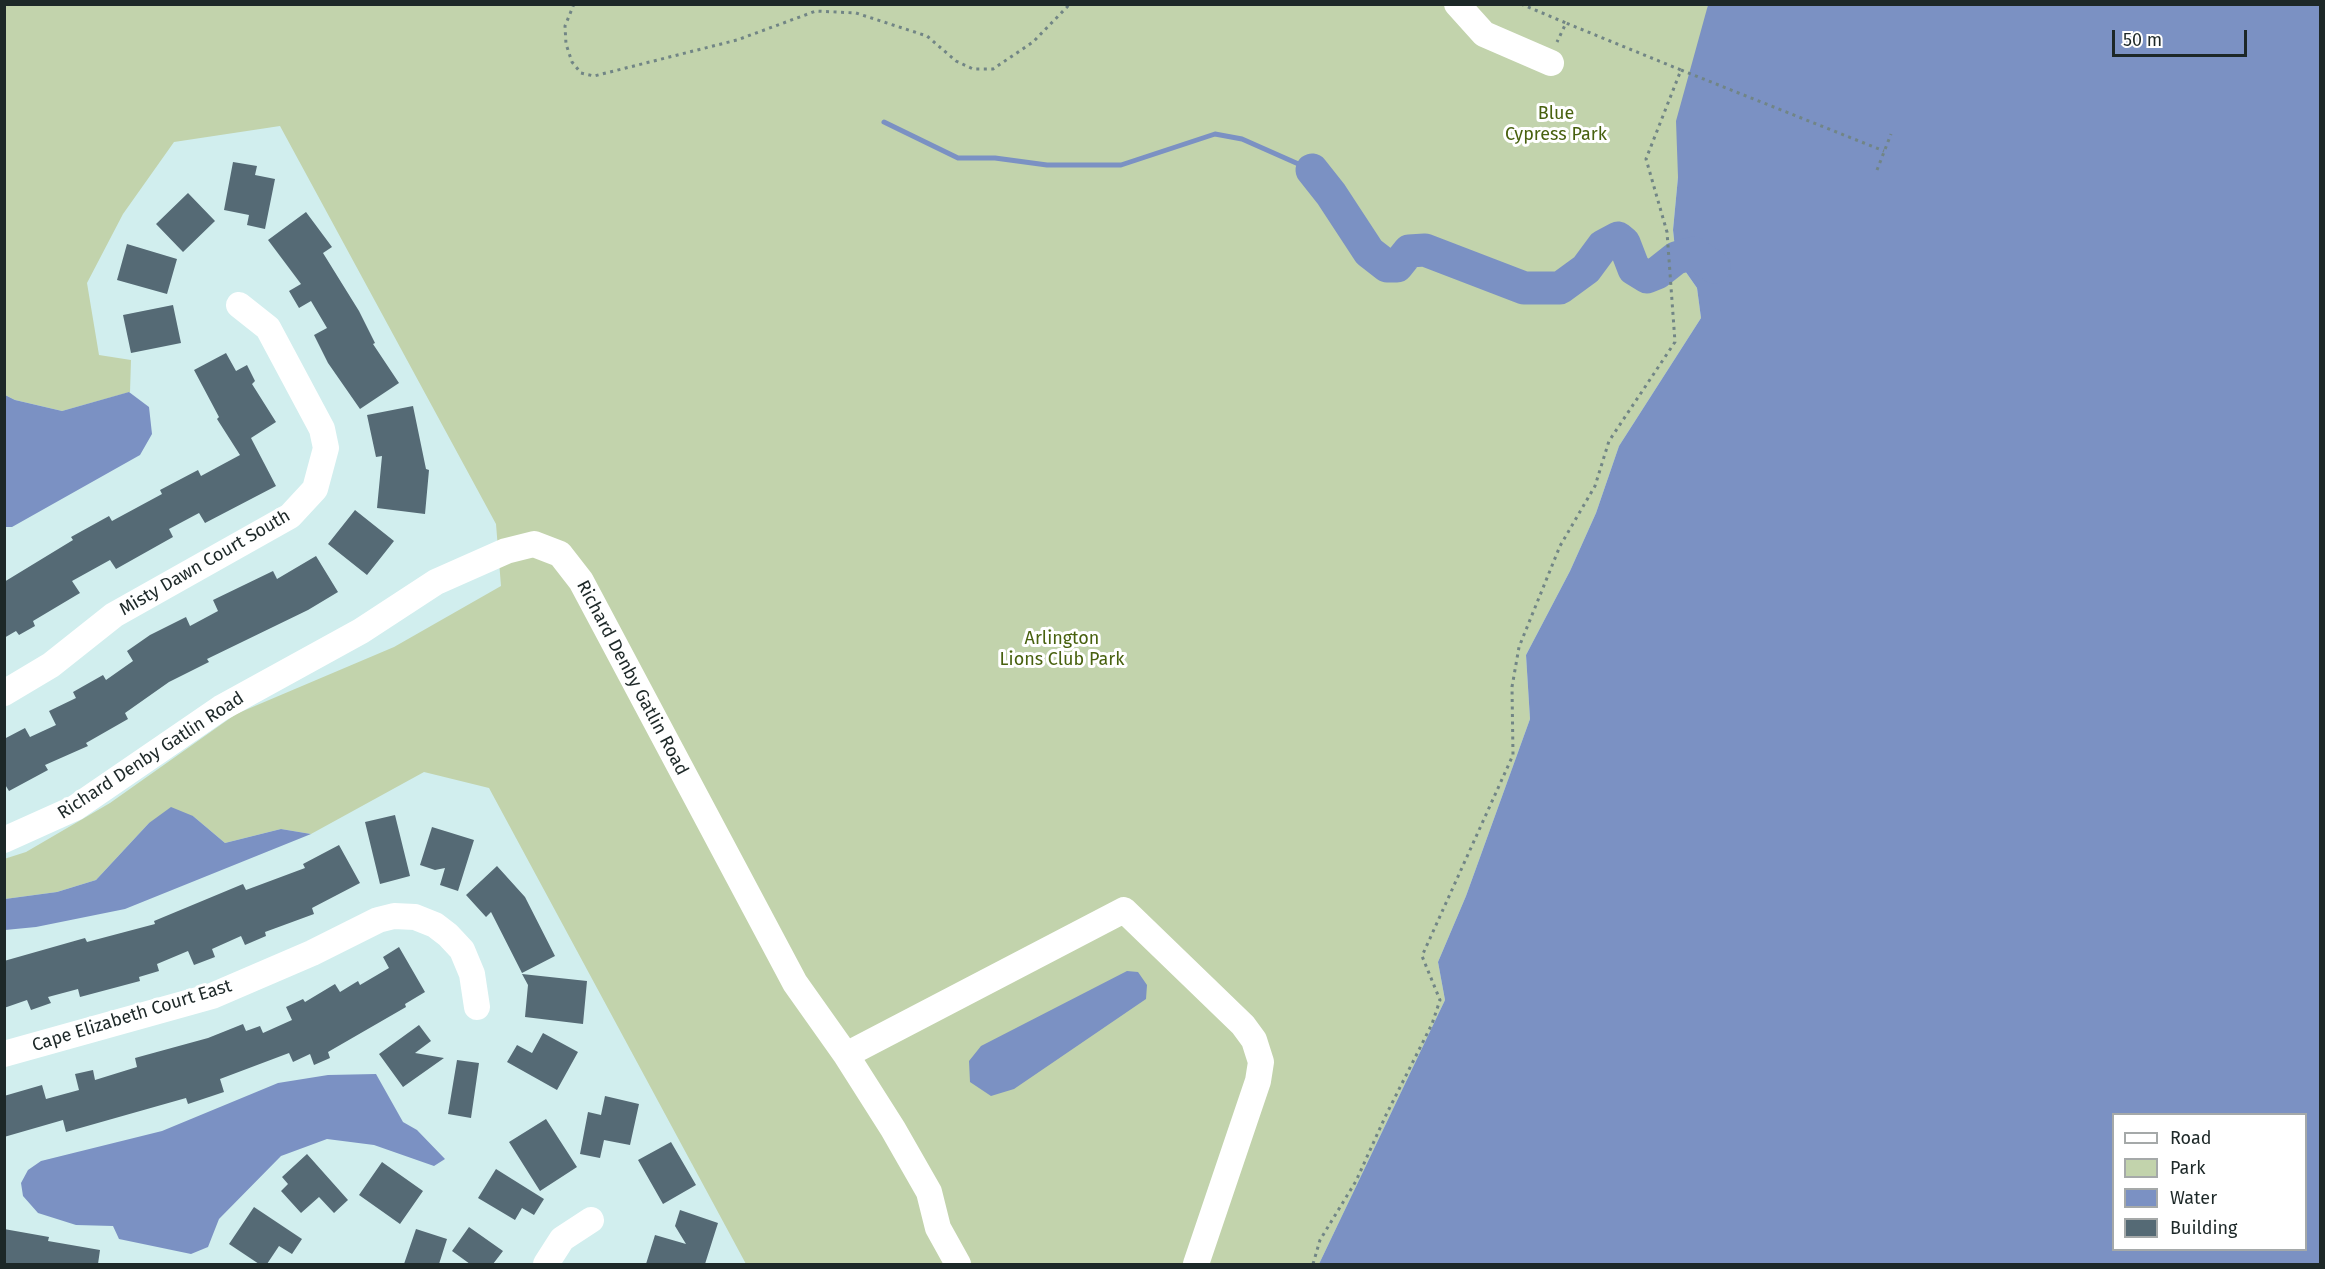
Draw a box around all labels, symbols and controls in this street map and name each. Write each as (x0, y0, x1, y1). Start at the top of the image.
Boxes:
scale bar (2115, 18, 2250, 56)
text: 50 m (2123, 29, 2162, 51)
park label: Blue Cypress Park (1505, 103, 1607, 146)
street label: Misty Dawn Court South (116, 505, 294, 621)
street label: Richard Denby Gatlin Road (571, 577, 693, 779)
park label: Arlington Lions Club Park (1000, 628, 1124, 670)
street label: Richard Denby Gatlin Road (54, 688, 248, 824)
street label: Cape Elizabeth Court East (30, 975, 234, 1057)
legend (2112, 1113, 2307, 1251)
text: Road (2170, 1127, 2212, 1149)
text: Park (2170, 1157, 2205, 1179)
text: Water (2170, 1187, 2217, 1209)
text: Building (2170, 1217, 2237, 1239)

